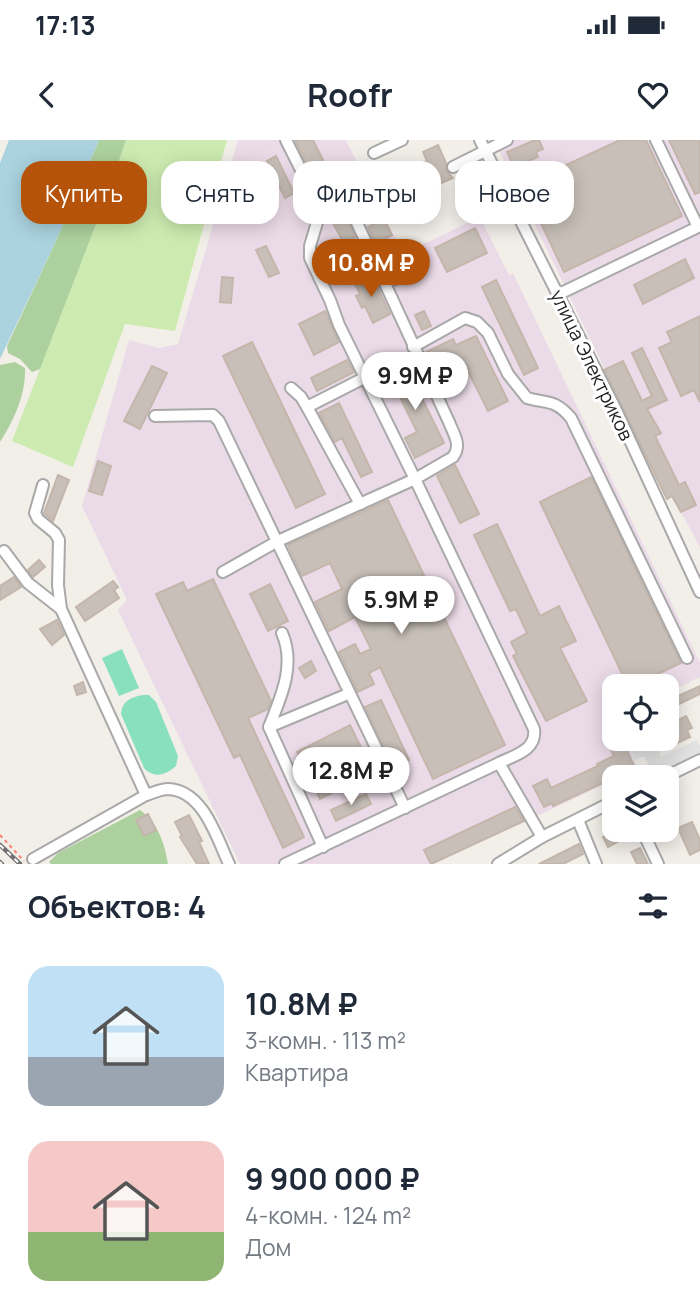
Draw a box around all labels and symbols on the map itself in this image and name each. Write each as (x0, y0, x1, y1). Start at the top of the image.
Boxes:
pin: 10.8M ₽ (306, 240, 436, 299)
street label: улица Электриков (544, 285, 640, 445)
pin: 9.9M ₽ (358, 352, 472, 412)
pin: 5.9M ₽ (344, 576, 458, 636)
pin: 12.8M ₽ (286, 748, 416, 807)

